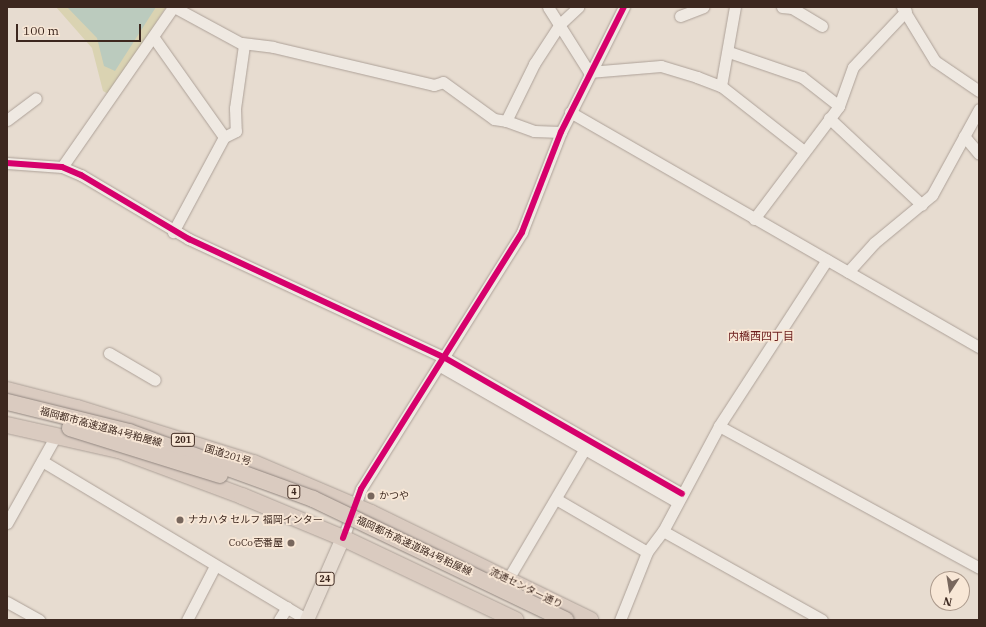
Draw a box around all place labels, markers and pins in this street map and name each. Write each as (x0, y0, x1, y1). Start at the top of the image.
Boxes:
place label: かつや (379, 490, 409, 502)
marker: かつや (366, 491, 376, 501)
place label: ナカハタ セルフ 福岡インター (188, 514, 323, 526)
marker: ナカハタ セルフ 福岡インター (175, 515, 185, 525)
place label: CoCo壱番屋 (229, 537, 283, 549)
marker: CoCo壱番屋 (286, 538, 296, 548)

